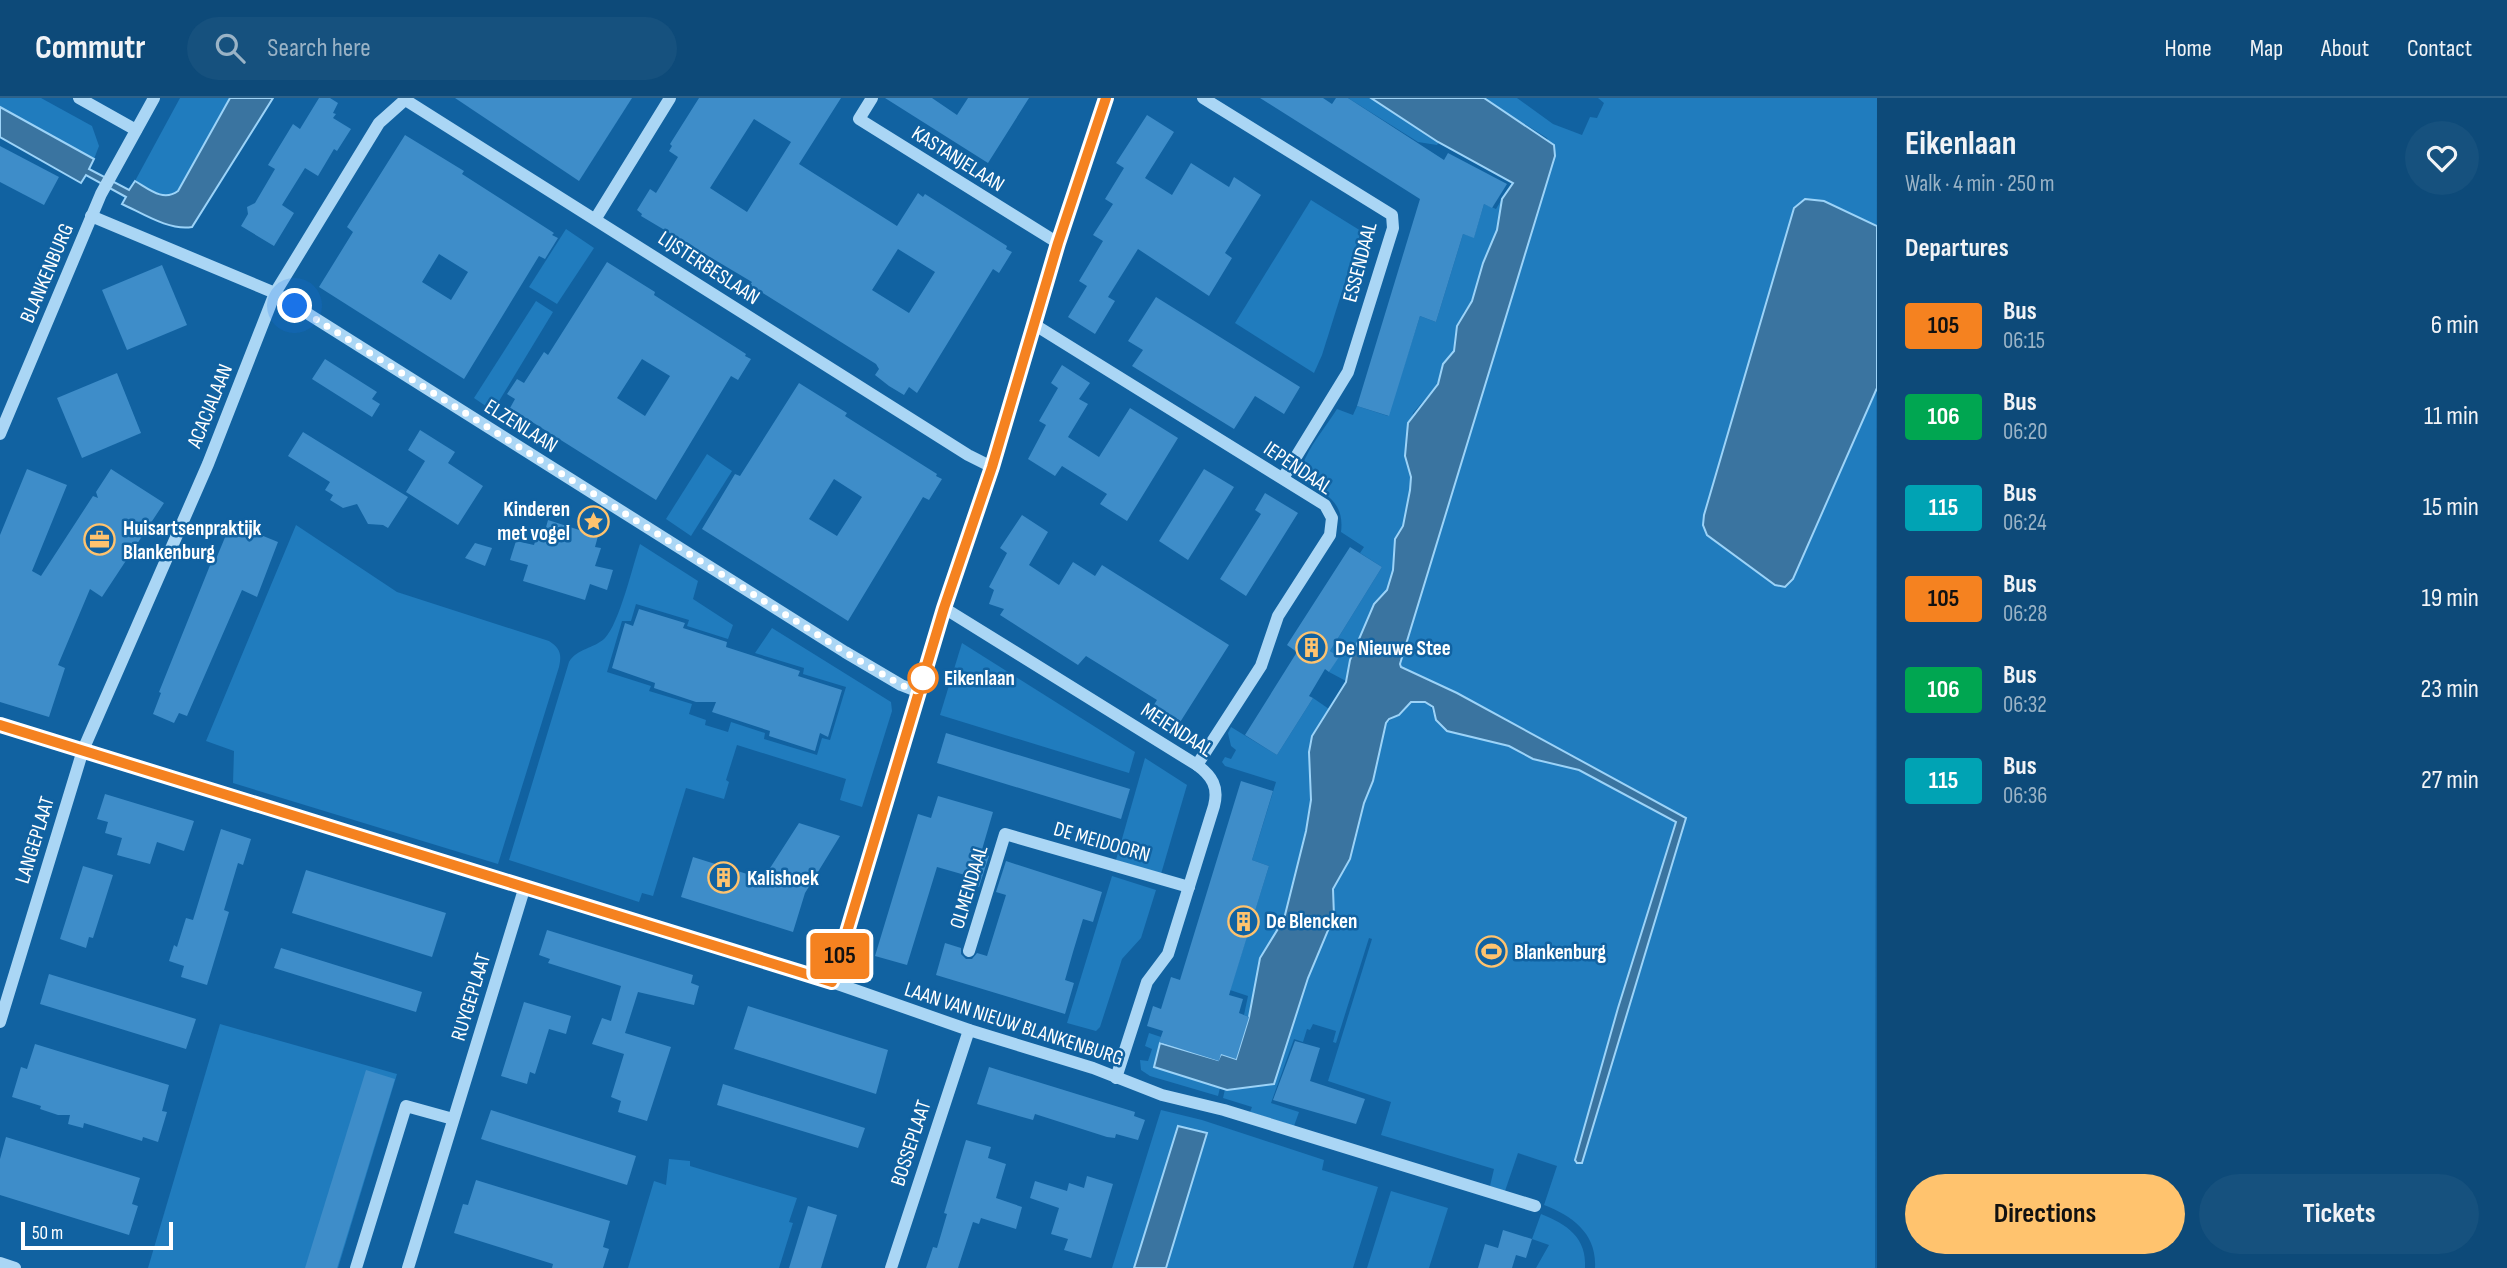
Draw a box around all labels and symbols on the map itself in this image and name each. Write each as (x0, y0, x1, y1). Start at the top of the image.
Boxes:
street label: KASTANJELAAN (907, 121, 1009, 197)
street label: ESSENDAAL (1337, 219, 1383, 305)
street label: BLANKENBURG (15, 220, 79, 326)
street label: LIJSTERBESLAAN (654, 226, 764, 310)
your location (277, 288, 312, 323)
street label: ACACIALAAN (182, 360, 238, 453)
street label: ELZENLAAN (480, 394, 562, 458)
street label: IEPENDAAL (1259, 436, 1337, 500)
place label: Kinderen met vogel (497, 497, 570, 546)
place icon: Kinderen met vogel (576, 504, 610, 538)
place label: Huisartsenpraktijk Blankenburg (123, 516, 262, 565)
office icon: Huisartsenpraktijk Blankenburg (83, 523, 117, 557)
building icon: De Nieuwe Stee (1295, 631, 1329, 665)
place label: De Nieuwe Stee (1335, 636, 1451, 661)
marker: Eikenlaan (908, 663, 938, 693)
place label: Eikenlaan (944, 666, 1015, 691)
street label: MEIENDAAL (1136, 697, 1218, 763)
street label: LANGEPLAAT (10, 793, 60, 887)
street label: DE MEIDOORN (1051, 816, 1153, 868)
street label: OLMENDAAL (944, 842, 994, 932)
building icon: Kalishoek (707, 861, 741, 895)
place label: Kalishoek (747, 866, 819, 891)
building icon: De Blencken (1226, 904, 1260, 938)
place label: De Blencken (1266, 909, 1357, 934)
line badge: 105 (800, 933, 880, 979)
sports icon: Blankenburg (1474, 935, 1508, 969)
place label: Blankenburg (1514, 940, 1606, 965)
street label: RUYGEPLAAT (446, 950, 496, 1044)
street label: LAAN VAN NIEUW BLANKENBURG (901, 977, 1127, 1071)
street label: BOSSEPLAAT (885, 1097, 937, 1189)
scale bar (21, 1219, 173, 1251)

